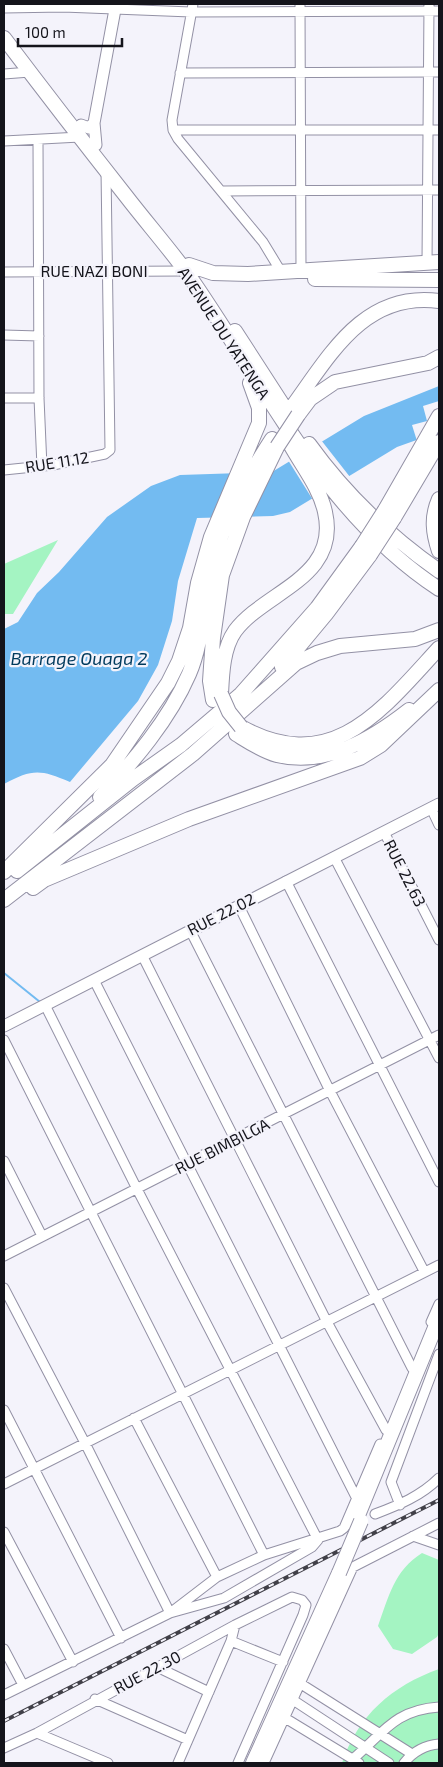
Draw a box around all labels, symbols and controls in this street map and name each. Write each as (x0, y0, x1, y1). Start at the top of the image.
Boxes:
scale bar (18, 15, 121, 47)
text: 100 m (25, 23, 66, 41)
street label: RUE NAZI BONI (40, 261, 148, 280)
street label: AVENUE DU YATENGA (175, 263, 274, 402)
street label: RUE 11.12 (24, 447, 90, 476)
water label: Barrage Ouaga 2 (10, 647, 148, 669)
street label: RUE 22.63 (380, 836, 430, 910)
street label: RUE 22.02 (184, 888, 258, 939)
street label: RUE BIMBILGA (171, 1114, 272, 1177)
street label: RUE 22.30 (110, 1646, 184, 1697)

